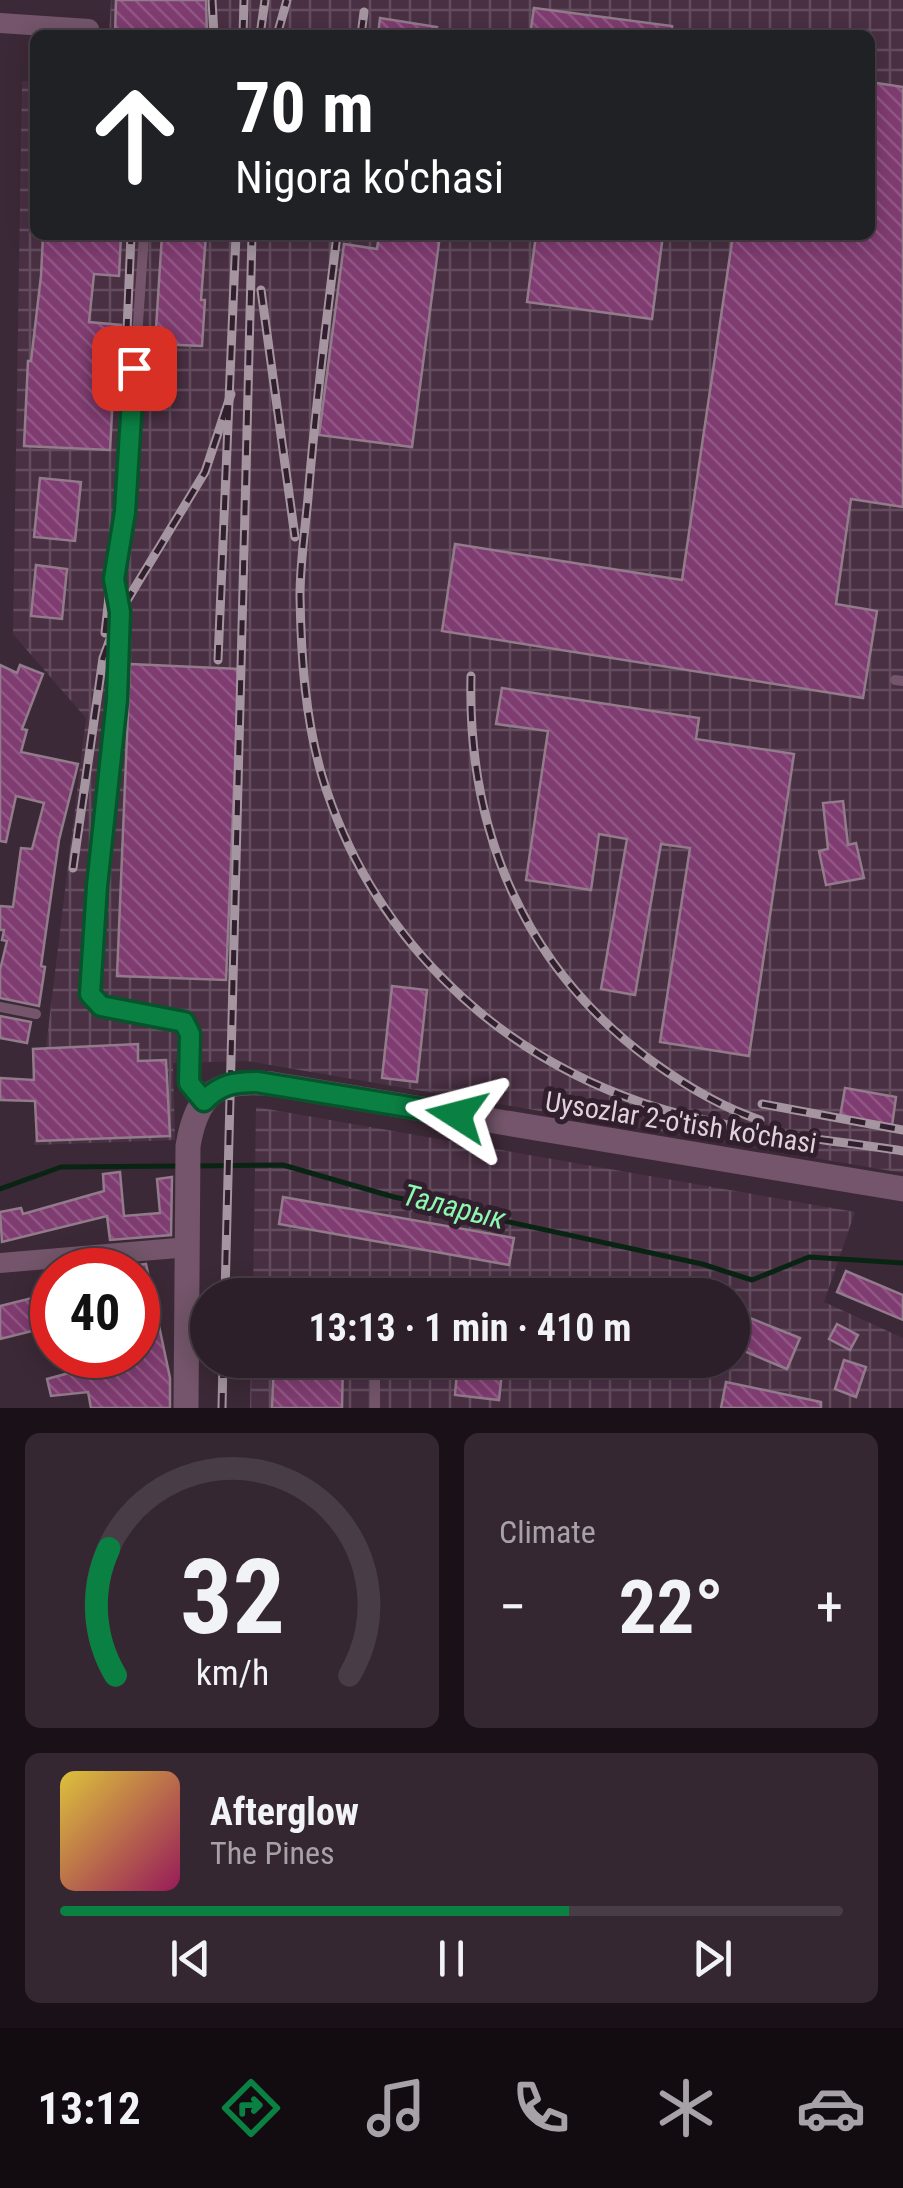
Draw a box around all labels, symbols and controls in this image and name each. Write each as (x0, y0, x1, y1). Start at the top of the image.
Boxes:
text: 70 m (235, 67, 374, 149)
icon: ahead (70, 70, 200, 200)
text: Nigora ko'chasi (235, 151, 504, 204)
pin (92, 326, 177, 411)
icon: arrive (107, 341, 162, 396)
position arrow (405, 1063, 509, 1167)
street label: Uysozlar 2-o'tish ko'chasi (543, 1085, 819, 1160)
water label: Таларык (399, 1177, 510, 1236)
speed limit sign: 40 (30, 1248, 160, 1378)
text: 13:13 · 1 min · 410 m (309, 1306, 631, 1350)
text: Climate (499, 1513, 596, 1551)
text: 32 (179, 1537, 285, 1658)
text: 22° (619, 1563, 724, 1651)
text: − (499, 1575, 527, 1639)
text: + (816, 1575, 843, 1639)
text: km/h (195, 1652, 269, 1694)
text: Afterglow (210, 1790, 359, 1834)
text: The Pines (210, 1834, 335, 1872)
icon: previous (163, 1931, 218, 1986)
icon: pause (424, 1931, 479, 1986)
icon: next (685, 1931, 740, 1986)
icon: directions (216, 2073, 286, 2143)
icon: music (361, 2073, 431, 2143)
icon: phone (506, 2073, 576, 2143)
icon: climate (651, 2073, 721, 2143)
icon: car (796, 2073, 866, 2143)
text: 13:12 (37, 2082, 141, 2135)

